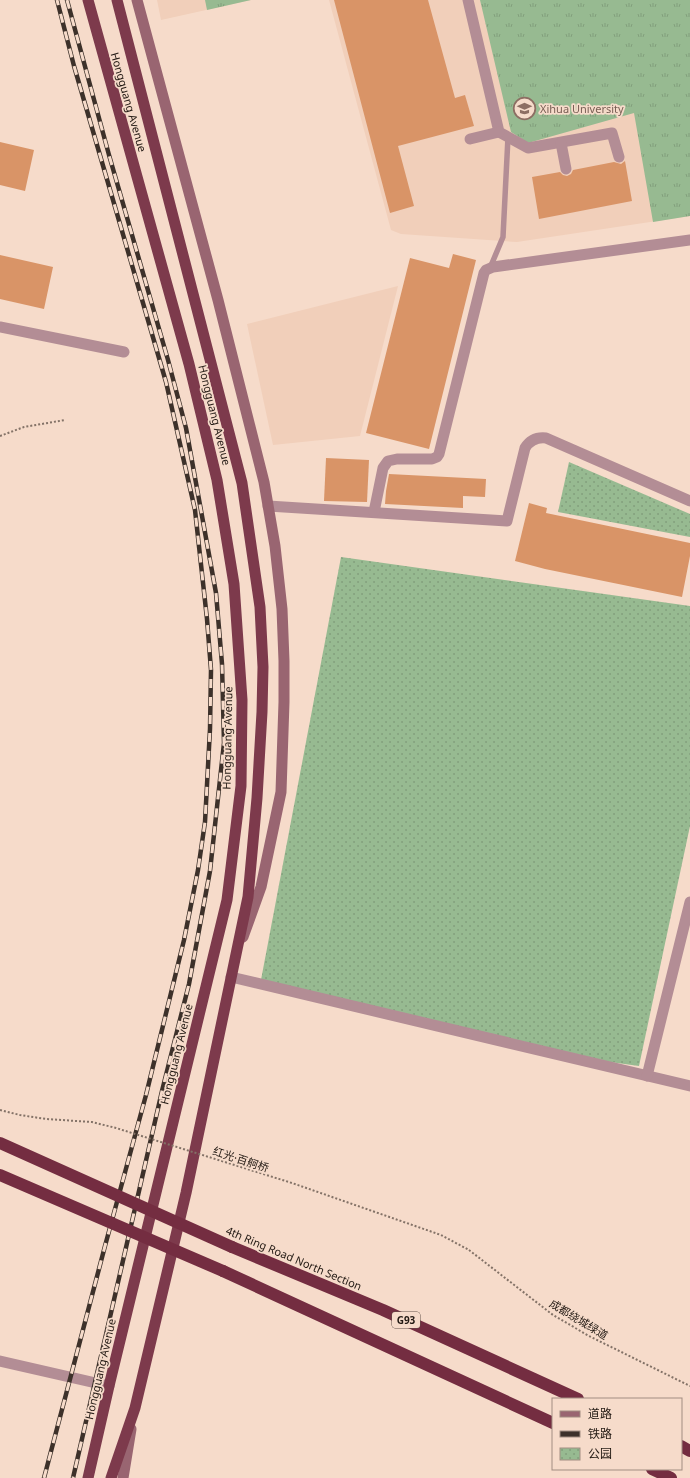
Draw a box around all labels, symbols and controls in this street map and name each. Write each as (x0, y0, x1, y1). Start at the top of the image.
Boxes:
street label: Hongguang Avenue (108, 50, 150, 154)
school or university icon: Xihua University (511, 95, 537, 121)
place label: Xihua University (540, 101, 624, 116)
street label: Hongguang Avenue (195, 363, 235, 467)
street label: Hongguang Avenue (219, 686, 235, 790)
street label: Hongguang Avenue (156, 1002, 196, 1106)
street label: 红光·百舸桥 (211, 1143, 271, 1175)
street label: 4th Ring Road North Section (224, 1223, 364, 1293)
street label: 成都绕城绿道 (547, 1296, 611, 1342)
road number: G93 (392, 1312, 420, 1328)
street label: Hongguang Avenue (81, 1317, 119, 1421)
legend (552, 1398, 682, 1470)
text: 道路 (588, 1405, 612, 1422)
text: 铁路 (588, 1425, 612, 1442)
text: 公园 (588, 1445, 612, 1462)

